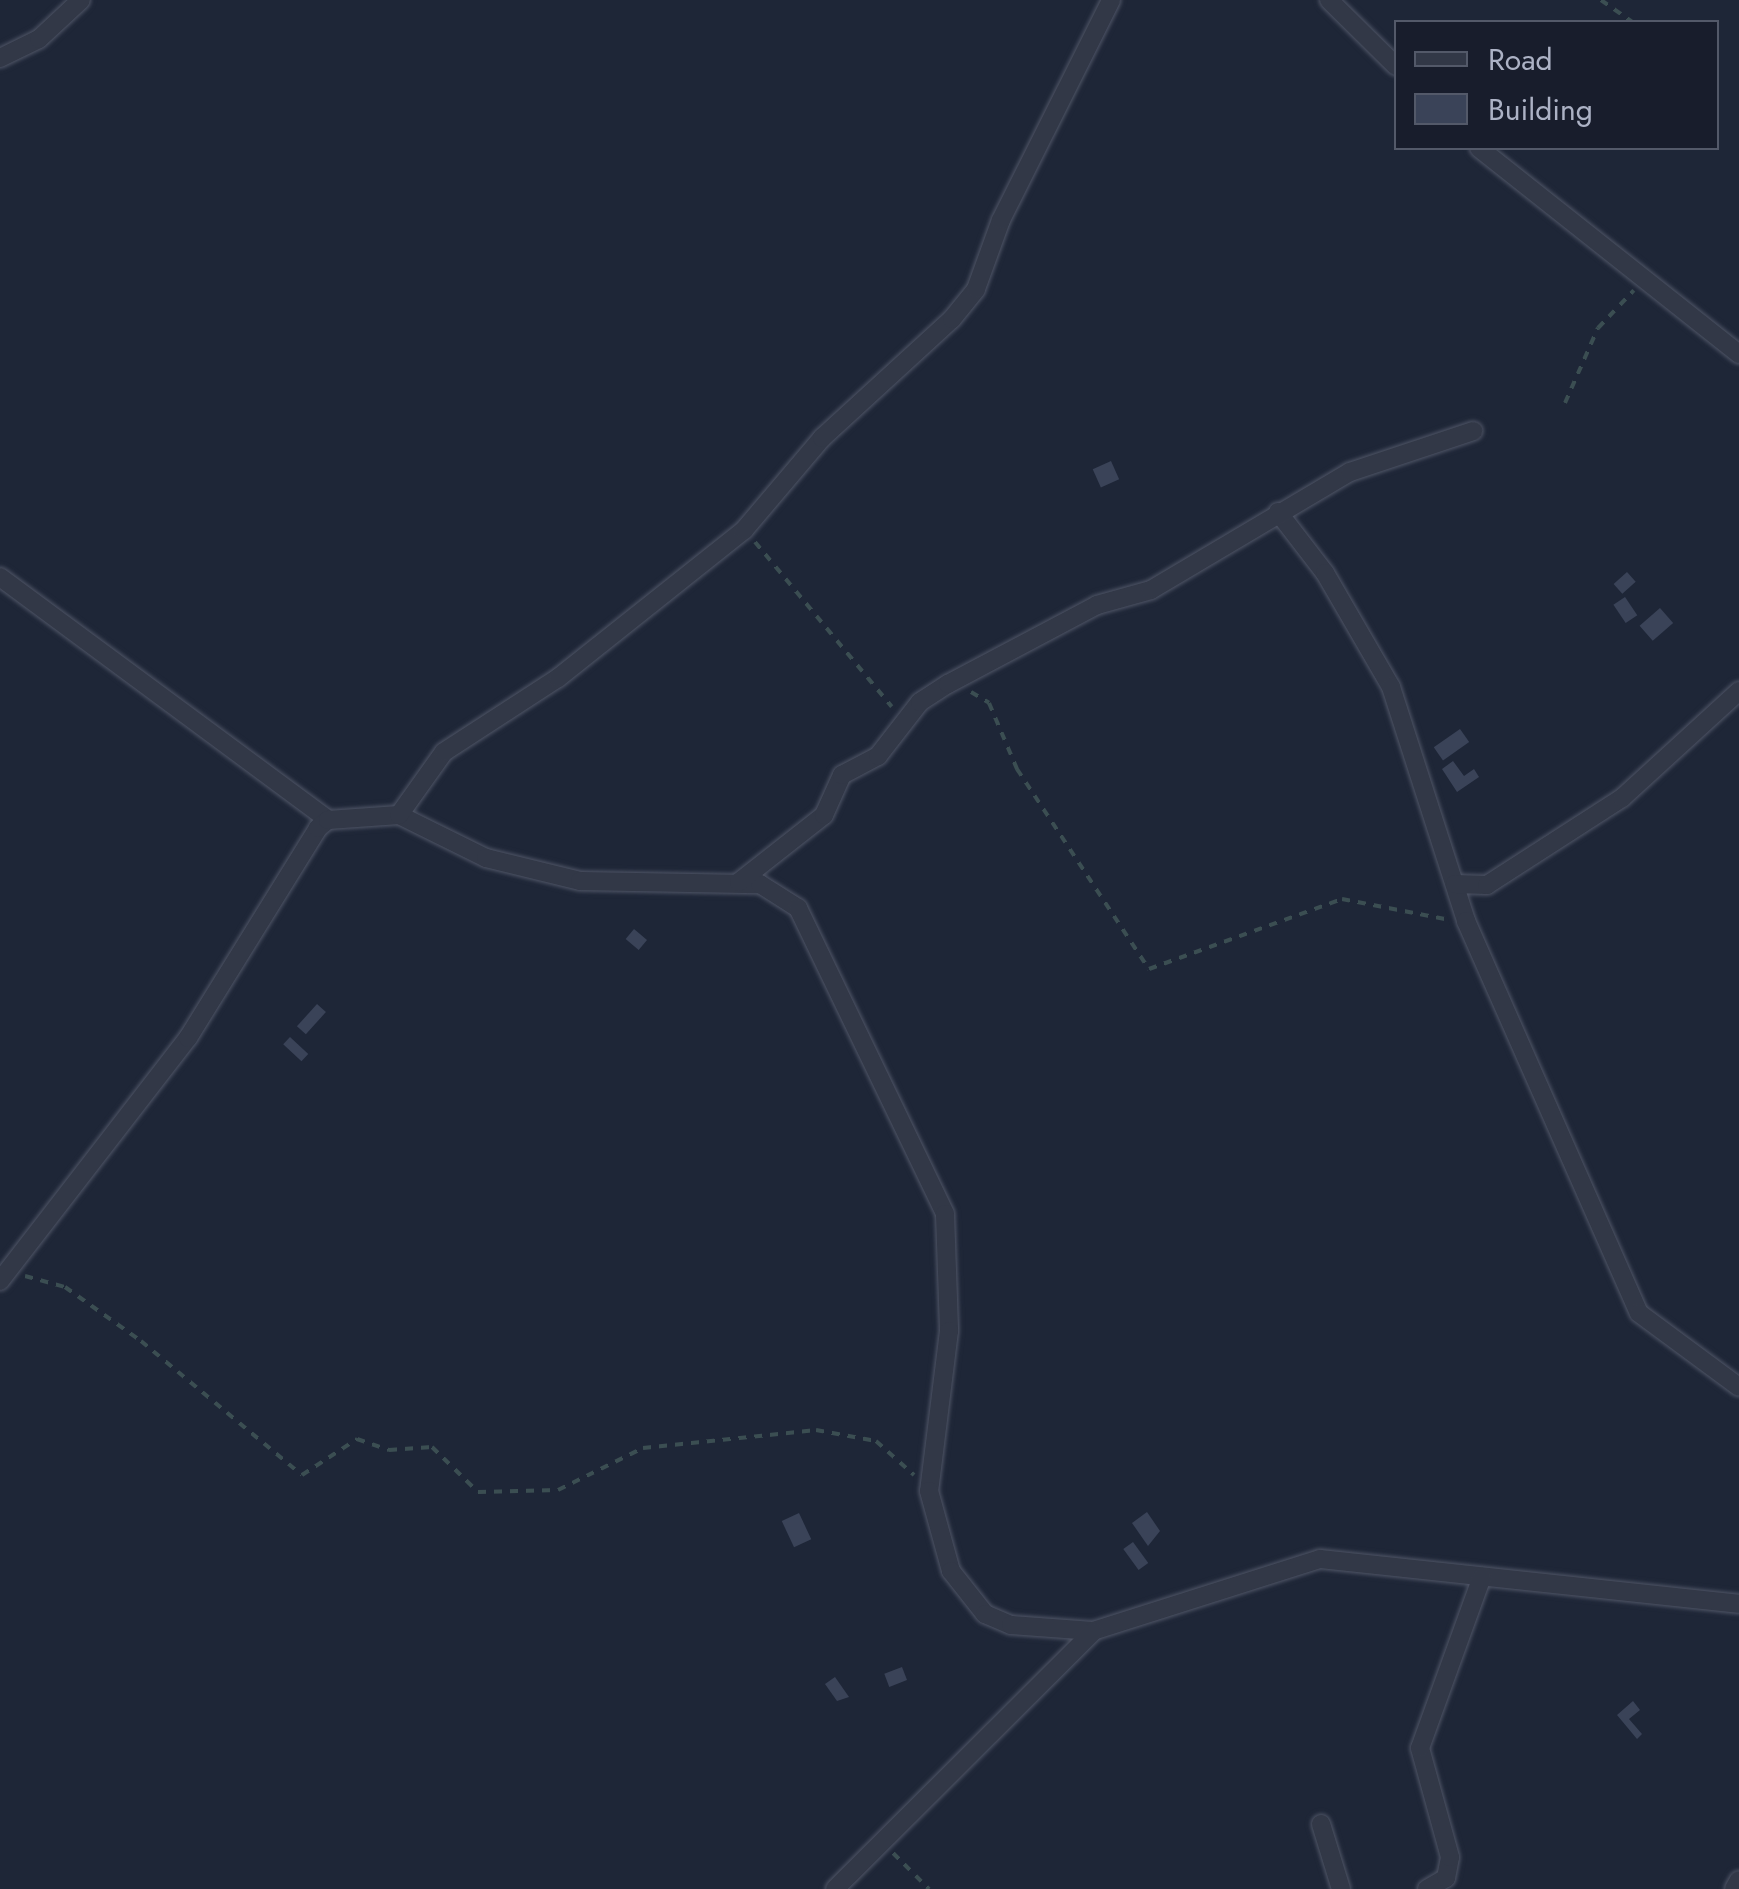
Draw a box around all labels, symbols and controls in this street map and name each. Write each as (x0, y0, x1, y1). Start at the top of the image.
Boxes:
legend (1394, 20, 1719, 150)
text: Road (1488, 38, 1553, 81)
text: Building (1488, 88, 1593, 131)

